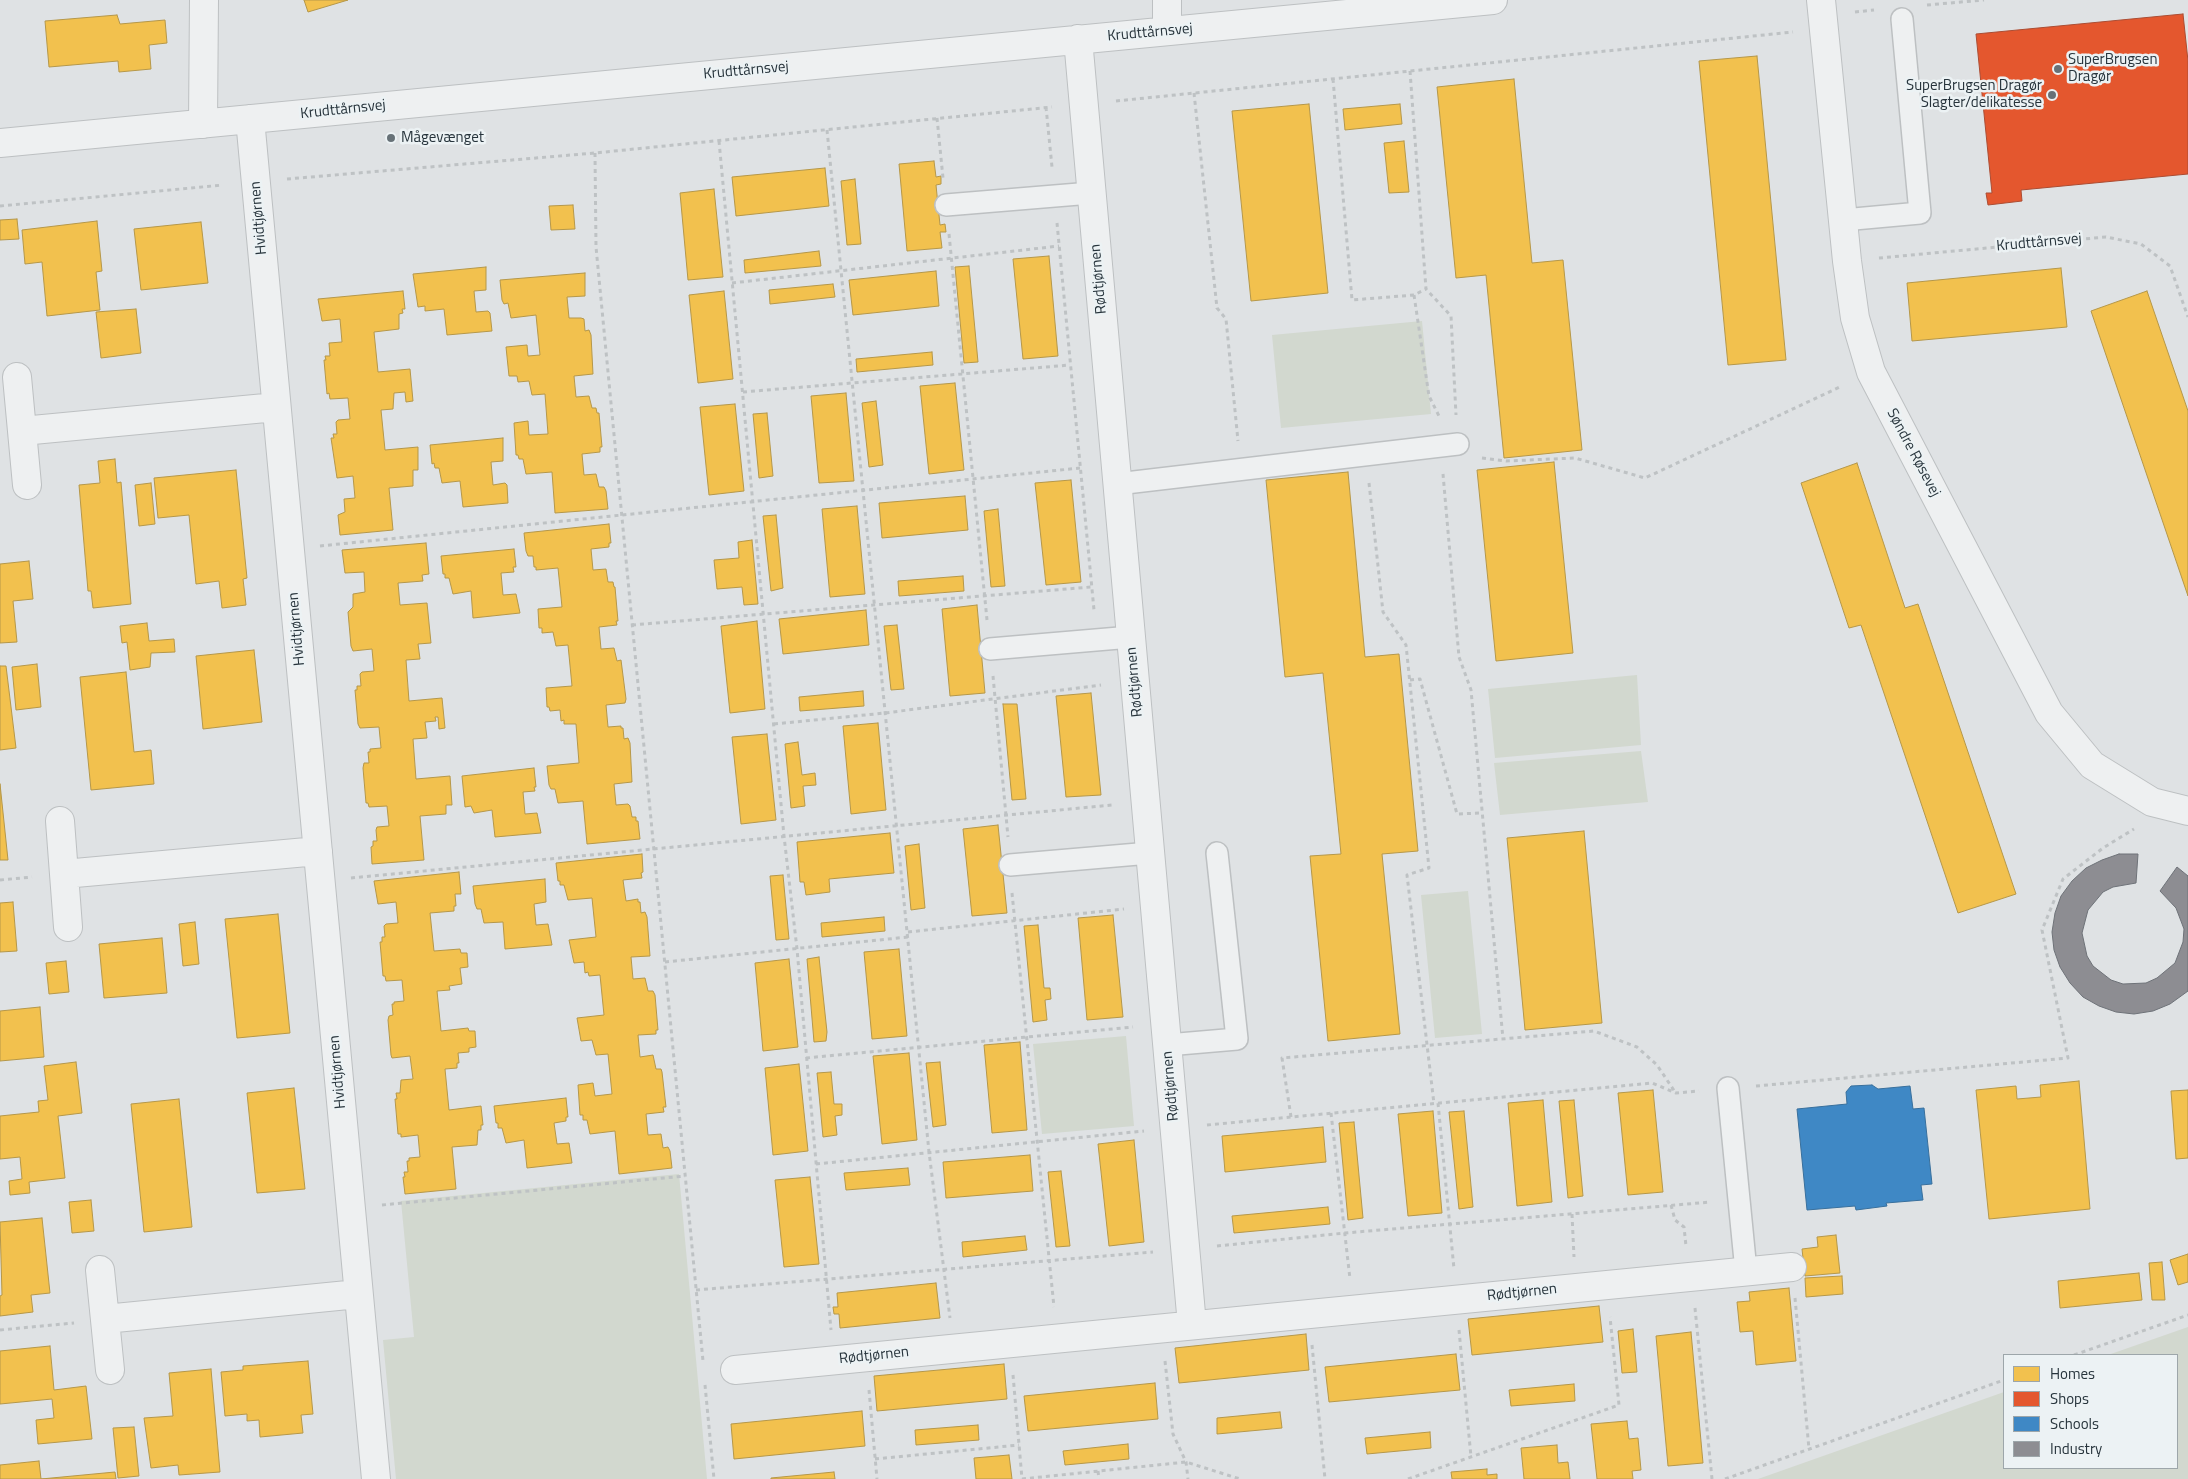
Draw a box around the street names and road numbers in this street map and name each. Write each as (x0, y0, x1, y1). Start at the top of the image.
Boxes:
street label: Krudttårnsvej (1107, 20, 1193, 46)
street label: Krudttårnsvej (703, 58, 789, 84)
street label: Krudttårnsvej (299, 97, 387, 123)
street label: Hvidtjørnen (247, 180, 271, 256)
street label: Krudttårnsvej (1996, 230, 2082, 256)
street label: Rødtjørnen (1087, 243, 1111, 315)
street label: Søndre Røsevej (1882, 406, 1944, 500)
street label: Hvidtjørnen (285, 591, 309, 667)
street label: Rødtjørnen (1123, 646, 1147, 718)
street label: Hvidtjørnen (326, 1034, 350, 1110)
street label: Rødtjørnen (1159, 1050, 1183, 1122)
street label: Rødtjørnen (1486, 1280, 1558, 1306)
street label: Rødtjørnen (838, 1343, 910, 1369)

